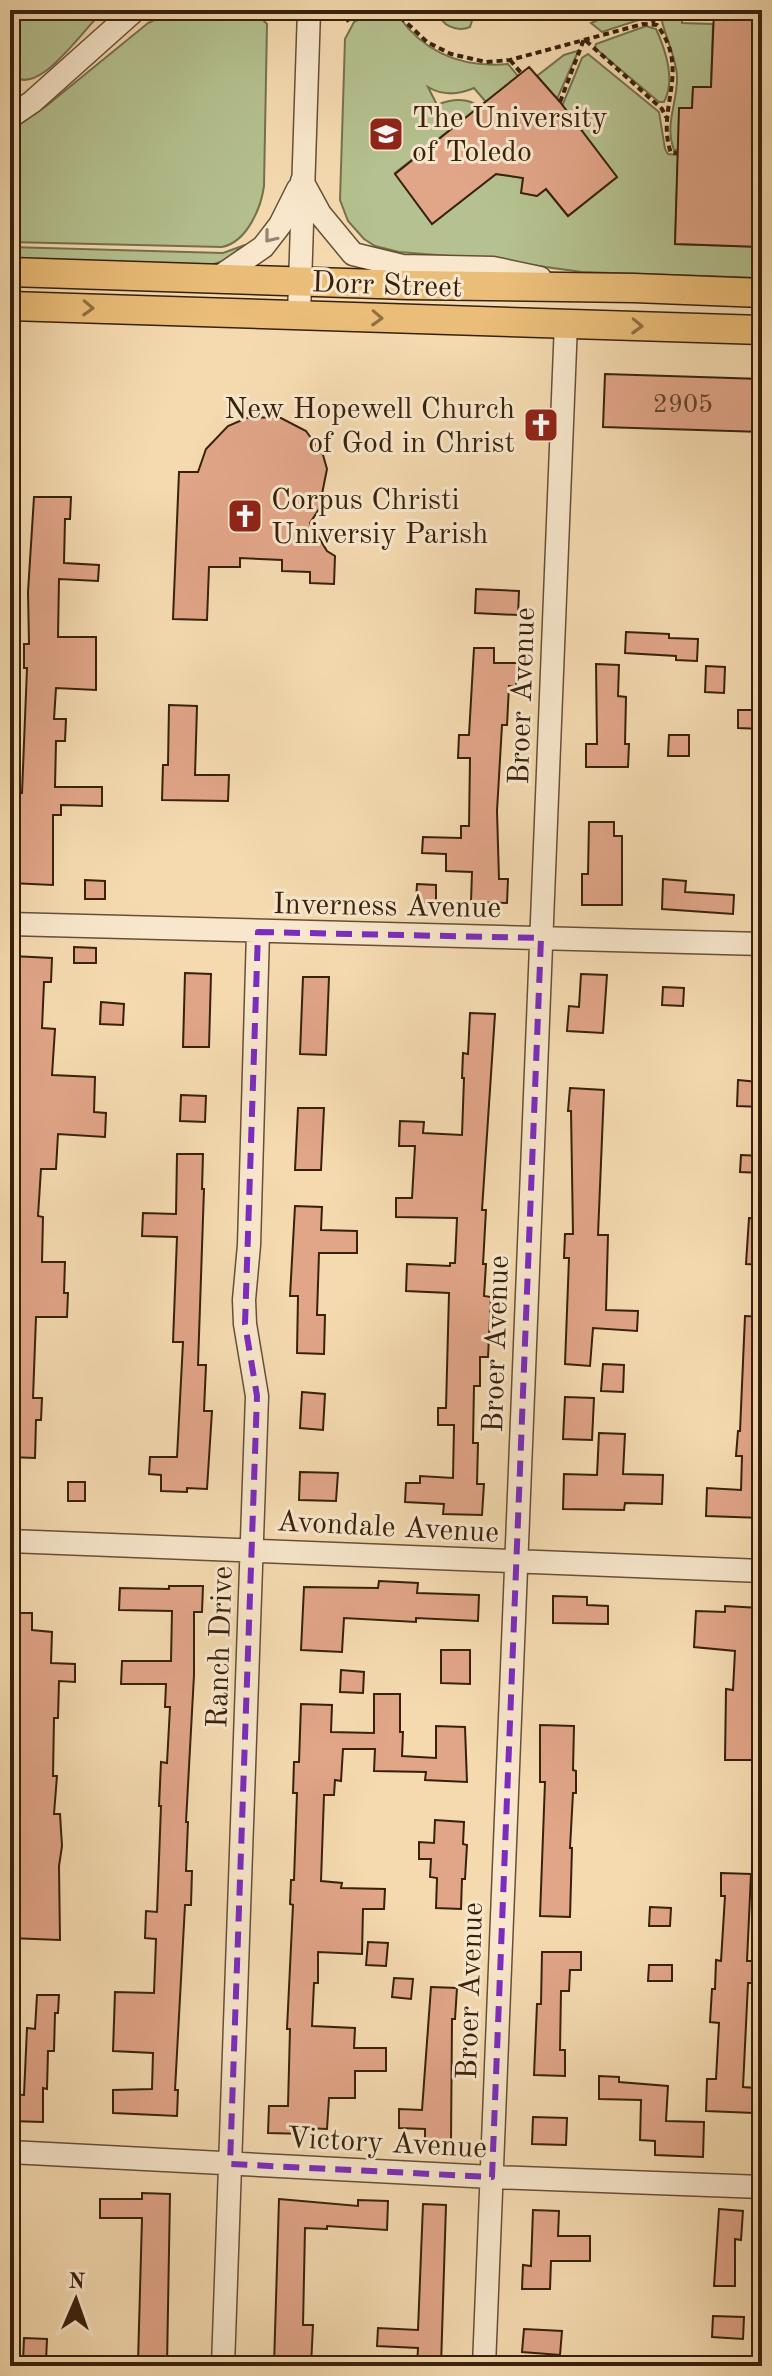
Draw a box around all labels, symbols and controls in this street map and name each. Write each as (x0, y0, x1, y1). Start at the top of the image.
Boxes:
place label: The University of Toledo (412, 104, 608, 168)
school or university icon: The University of Toledo (367, 115, 405, 153)
one-way arrow (265, 228, 280, 243)
street label: Dorr Street (311, 268, 463, 304)
one-way arrow (82, 300, 95, 317)
one-way arrow (371, 309, 384, 326)
one-way arrow (631, 317, 644, 334)
house number: 2905 (653, 392, 713, 418)
place label: New Hopewell Church of God in Christ (224, 395, 515, 459)
church icon: New Hopewell Church of God in Christ (522, 406, 560, 444)
place label: Corpus Christi Universiy Parish (271, 486, 488, 550)
church icon: Corpus Christi Universiy Parish (226, 497, 264, 535)
street label: Broer Avenue (505, 607, 541, 785)
street label: Inverness Avenue (273, 890, 501, 924)
street label: Broer Avenue (479, 1255, 515, 1433)
street label: Avondale Avenue (276, 1507, 500, 1549)
street label: Ranch Drive (203, 1565, 239, 1729)
street label: Broer Avenue (453, 1902, 489, 2080)
street label: Victory Avenue (286, 2124, 488, 2164)
north arrow (36, 2260, 116, 2340)
text: N (68, 2271, 86, 2293)

